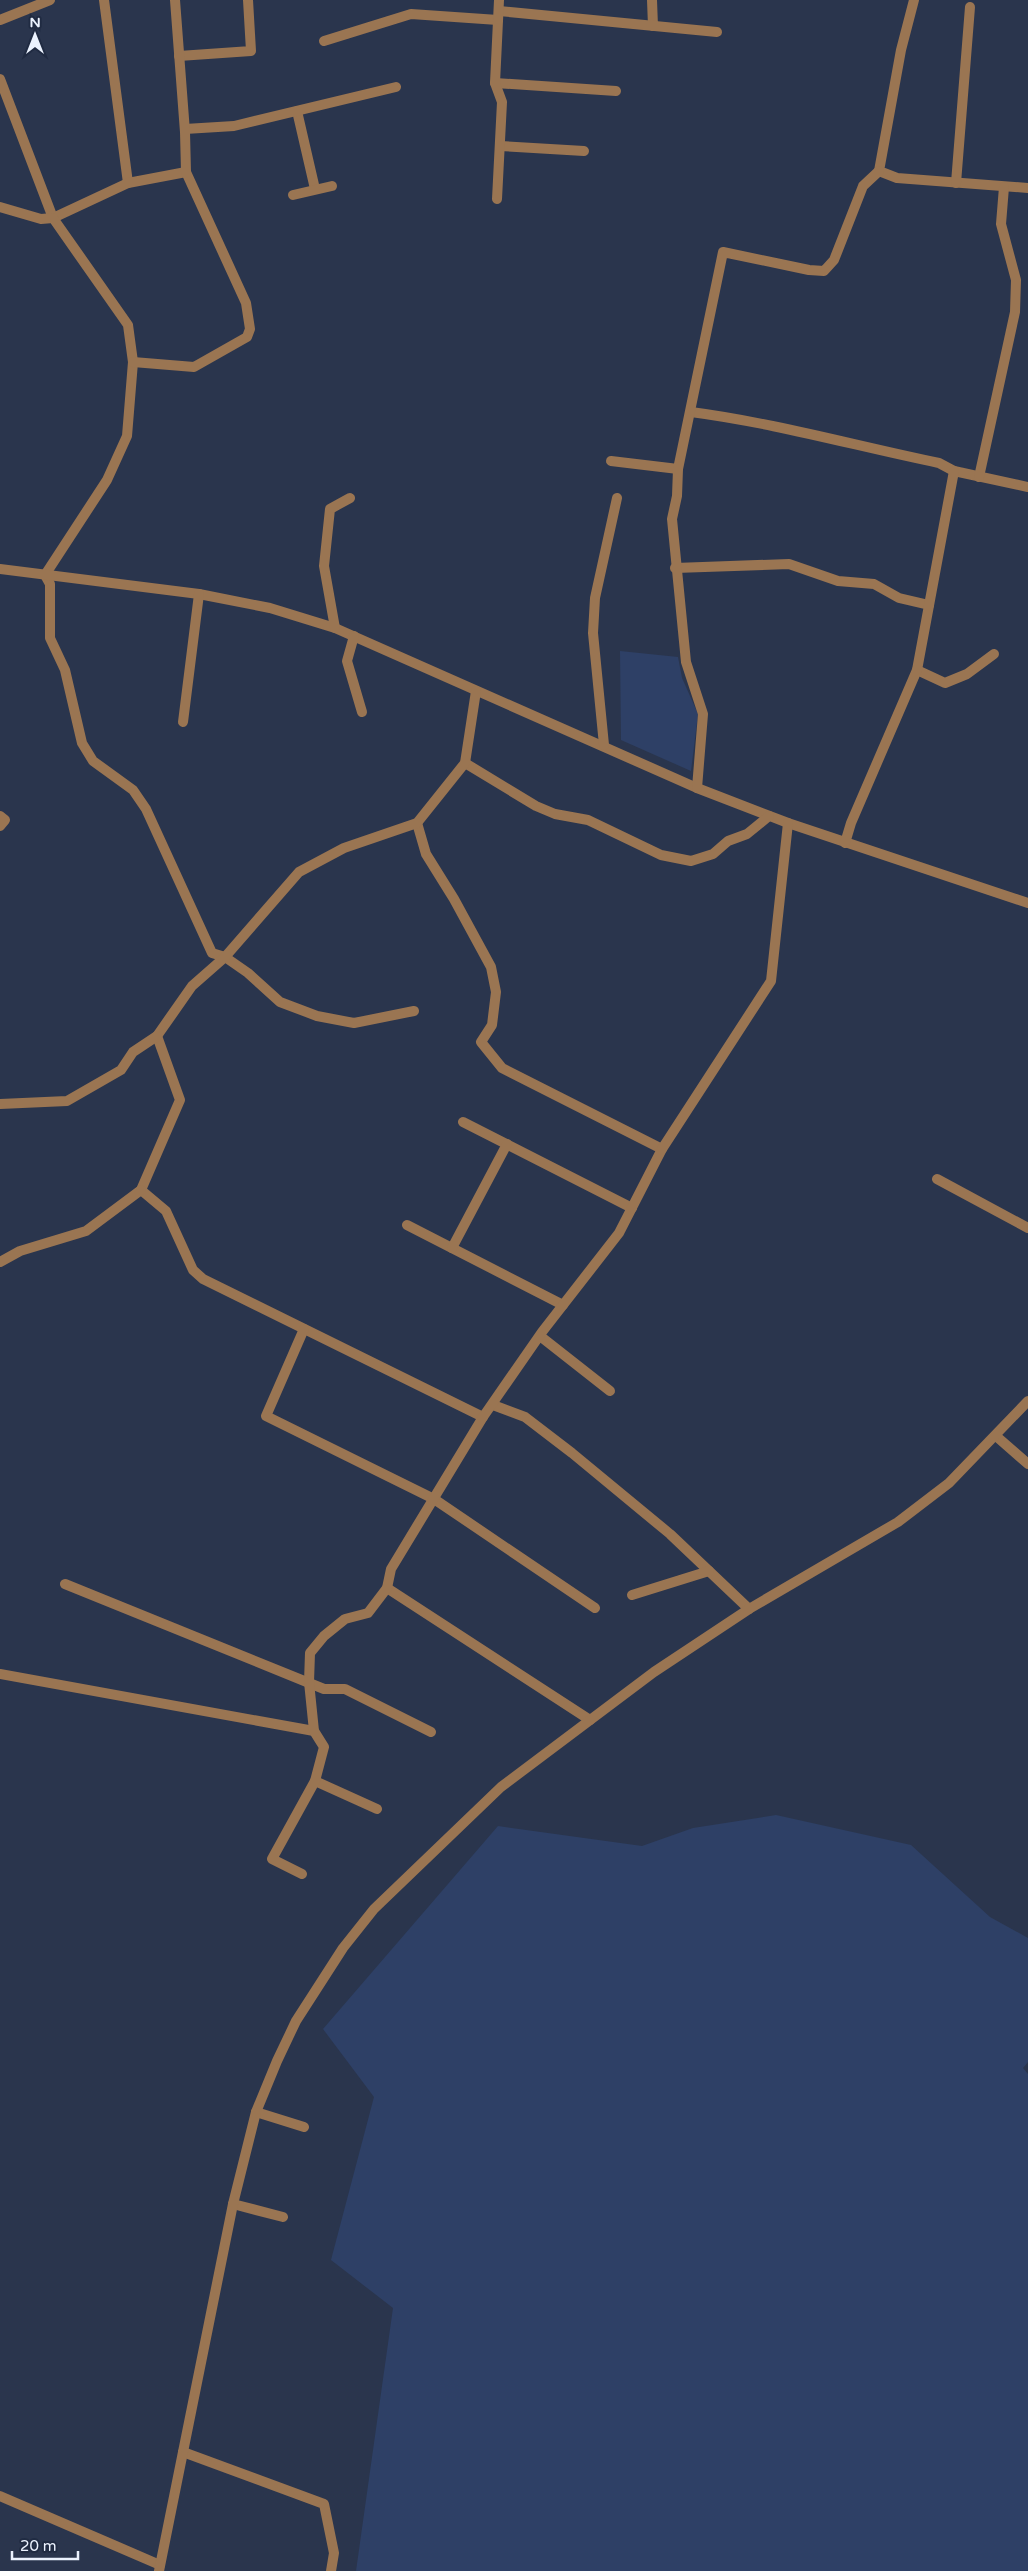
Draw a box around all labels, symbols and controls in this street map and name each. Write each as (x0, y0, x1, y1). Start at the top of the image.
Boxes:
north arrow (10, 10, 60, 60)
text: N (29, 14, 41, 31)
scale bar (12, 2528, 79, 2560)
text: 20 m (20, 2537, 57, 2555)

